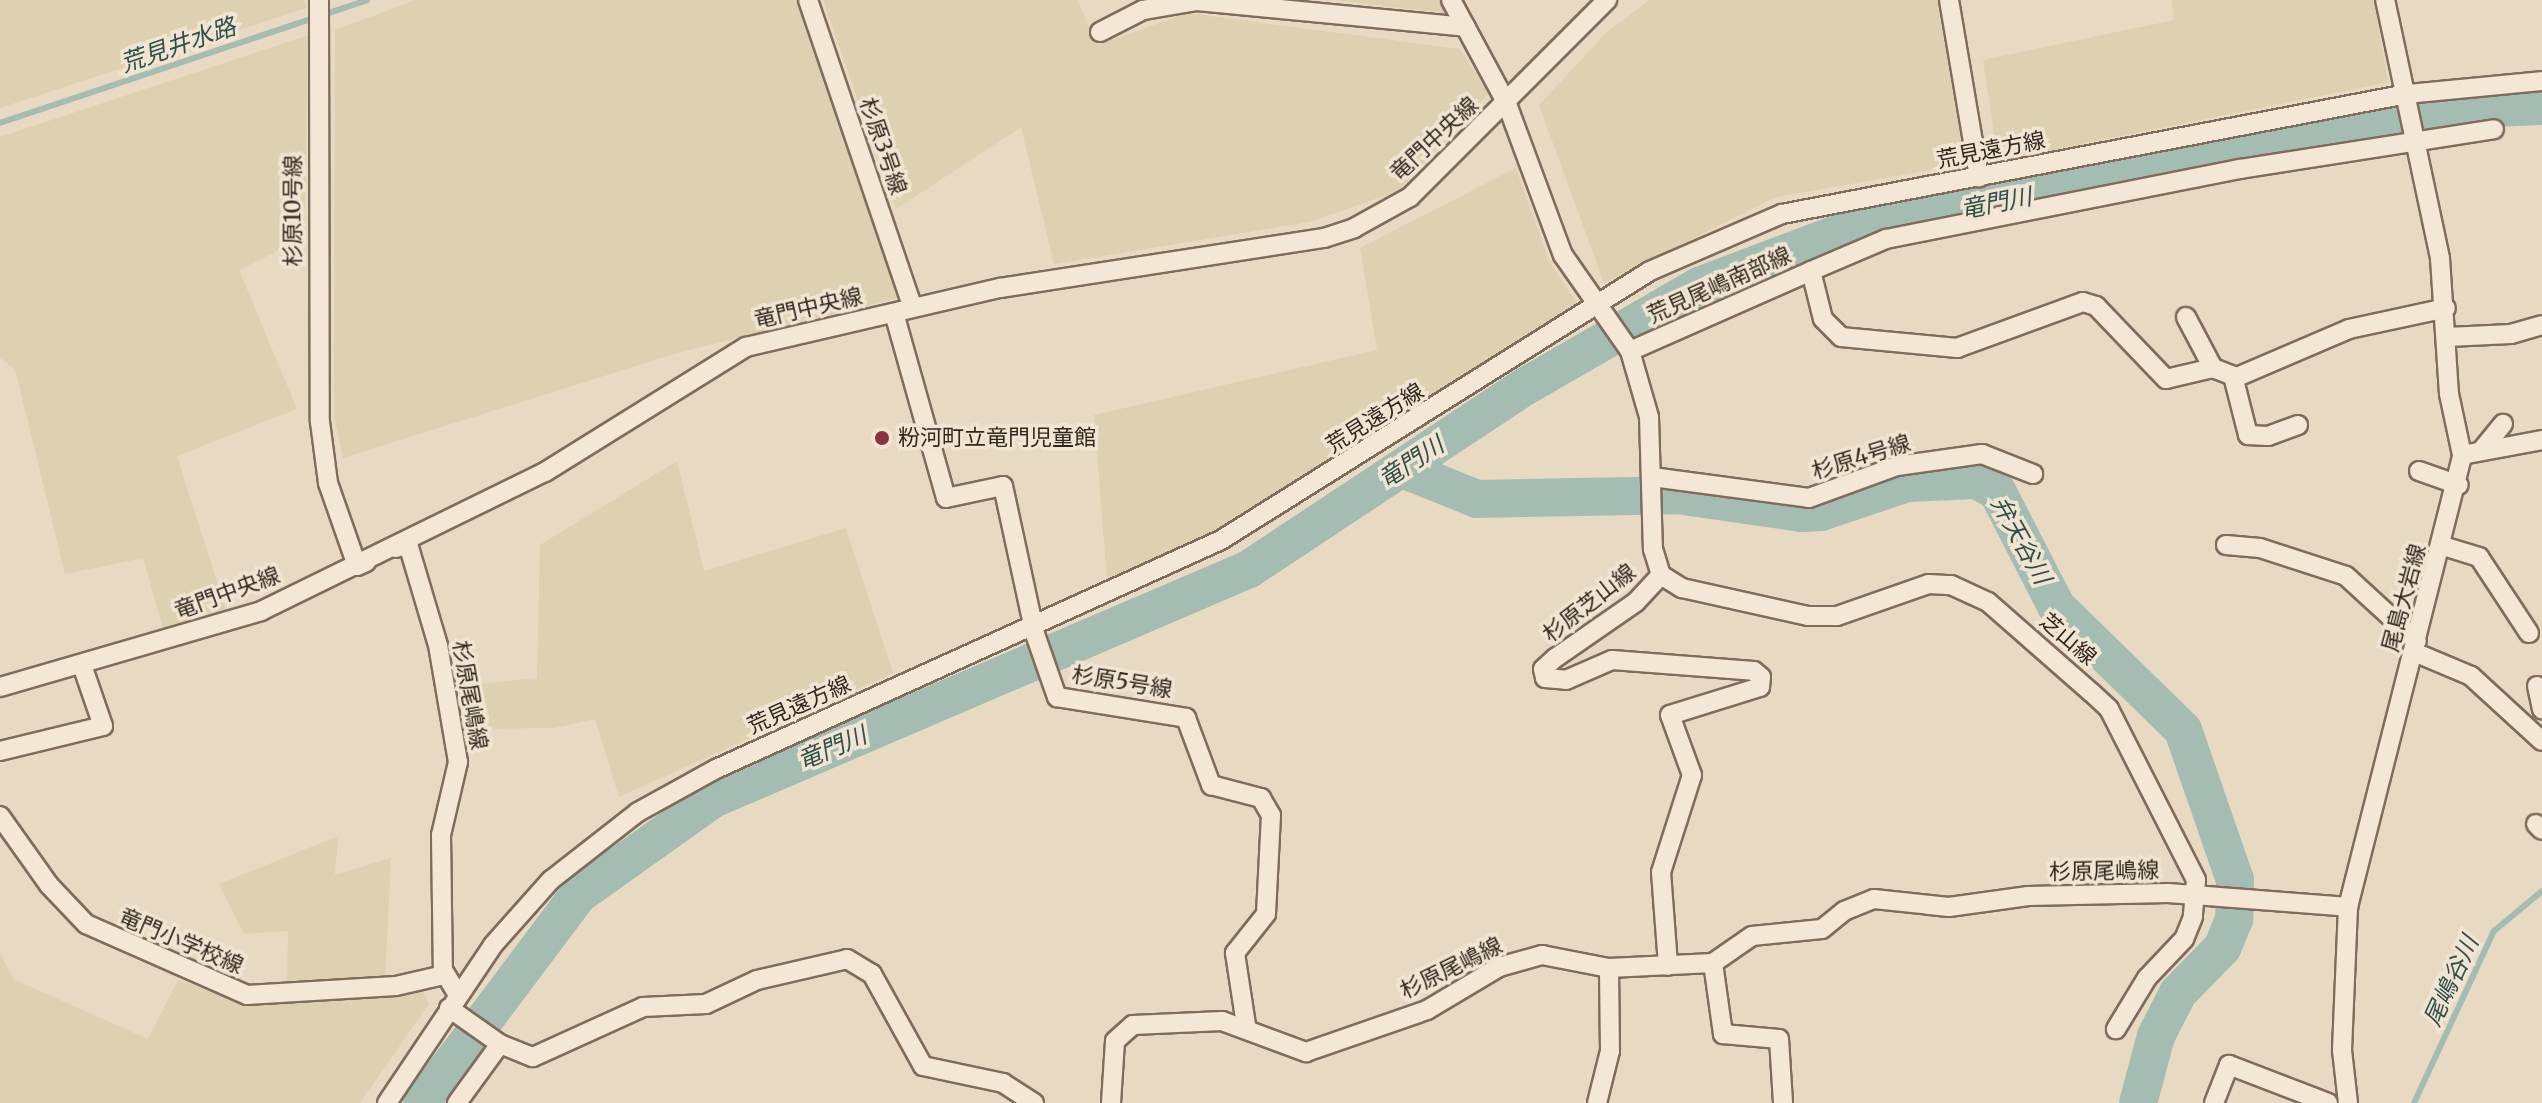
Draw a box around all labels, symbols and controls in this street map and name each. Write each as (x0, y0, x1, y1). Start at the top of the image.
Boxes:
water label: 荒見井水路 (117, 12, 239, 78)
street label: 竜門中央線 (1385, 92, 1483, 186)
street label: 杉原3号線 (854, 94, 912, 198)
street label: 荒見遠方線 (1934, 127, 2048, 173)
street label: 杉原10号線 (280, 155, 306, 267)
water label: 竜門川 (1958, 182, 2034, 224)
street label: 荒見尾嶋南部線 (1643, 242, 1795, 328)
street label: 竜門中央線 (751, 283, 865, 333)
street label: 荒見遠方線 (1321, 378, 1429, 458)
place label: 粉河町立竜門児童館 (898, 425, 1096, 451)
marker: 粉河町立竜門児童館 (873, 429, 891, 447)
water label: 竜門川 (1373, 430, 1449, 494)
street label: 杉原4号線 (1809, 430, 1913, 484)
water label: 弁天谷川 (1985, 491, 2057, 589)
street label: 尾島大岩線 (2377, 541, 2431, 655)
street label: 杉原芝山線 (1538, 559, 1640, 647)
street label: 竜門中央線 (171, 562, 283, 624)
street label: 芝山線 (2034, 607, 2102, 671)
street label: 杉原尾嶋線 (447, 639, 493, 751)
street label: 杉原5号線 (1070, 661, 1174, 703)
street label: 荒見遠方線 (743, 671, 855, 739)
water label: 竜門川 (793, 721, 871, 775)
street label: 杉原尾嶋線 (2049, 857, 2159, 885)
street label: 竜門小学校線 (115, 903, 247, 979)
water label: 尾嶋谷川 (2418, 931, 2484, 1031)
street label: 杉原尾嶋線 (1396, 932, 1506, 1004)

